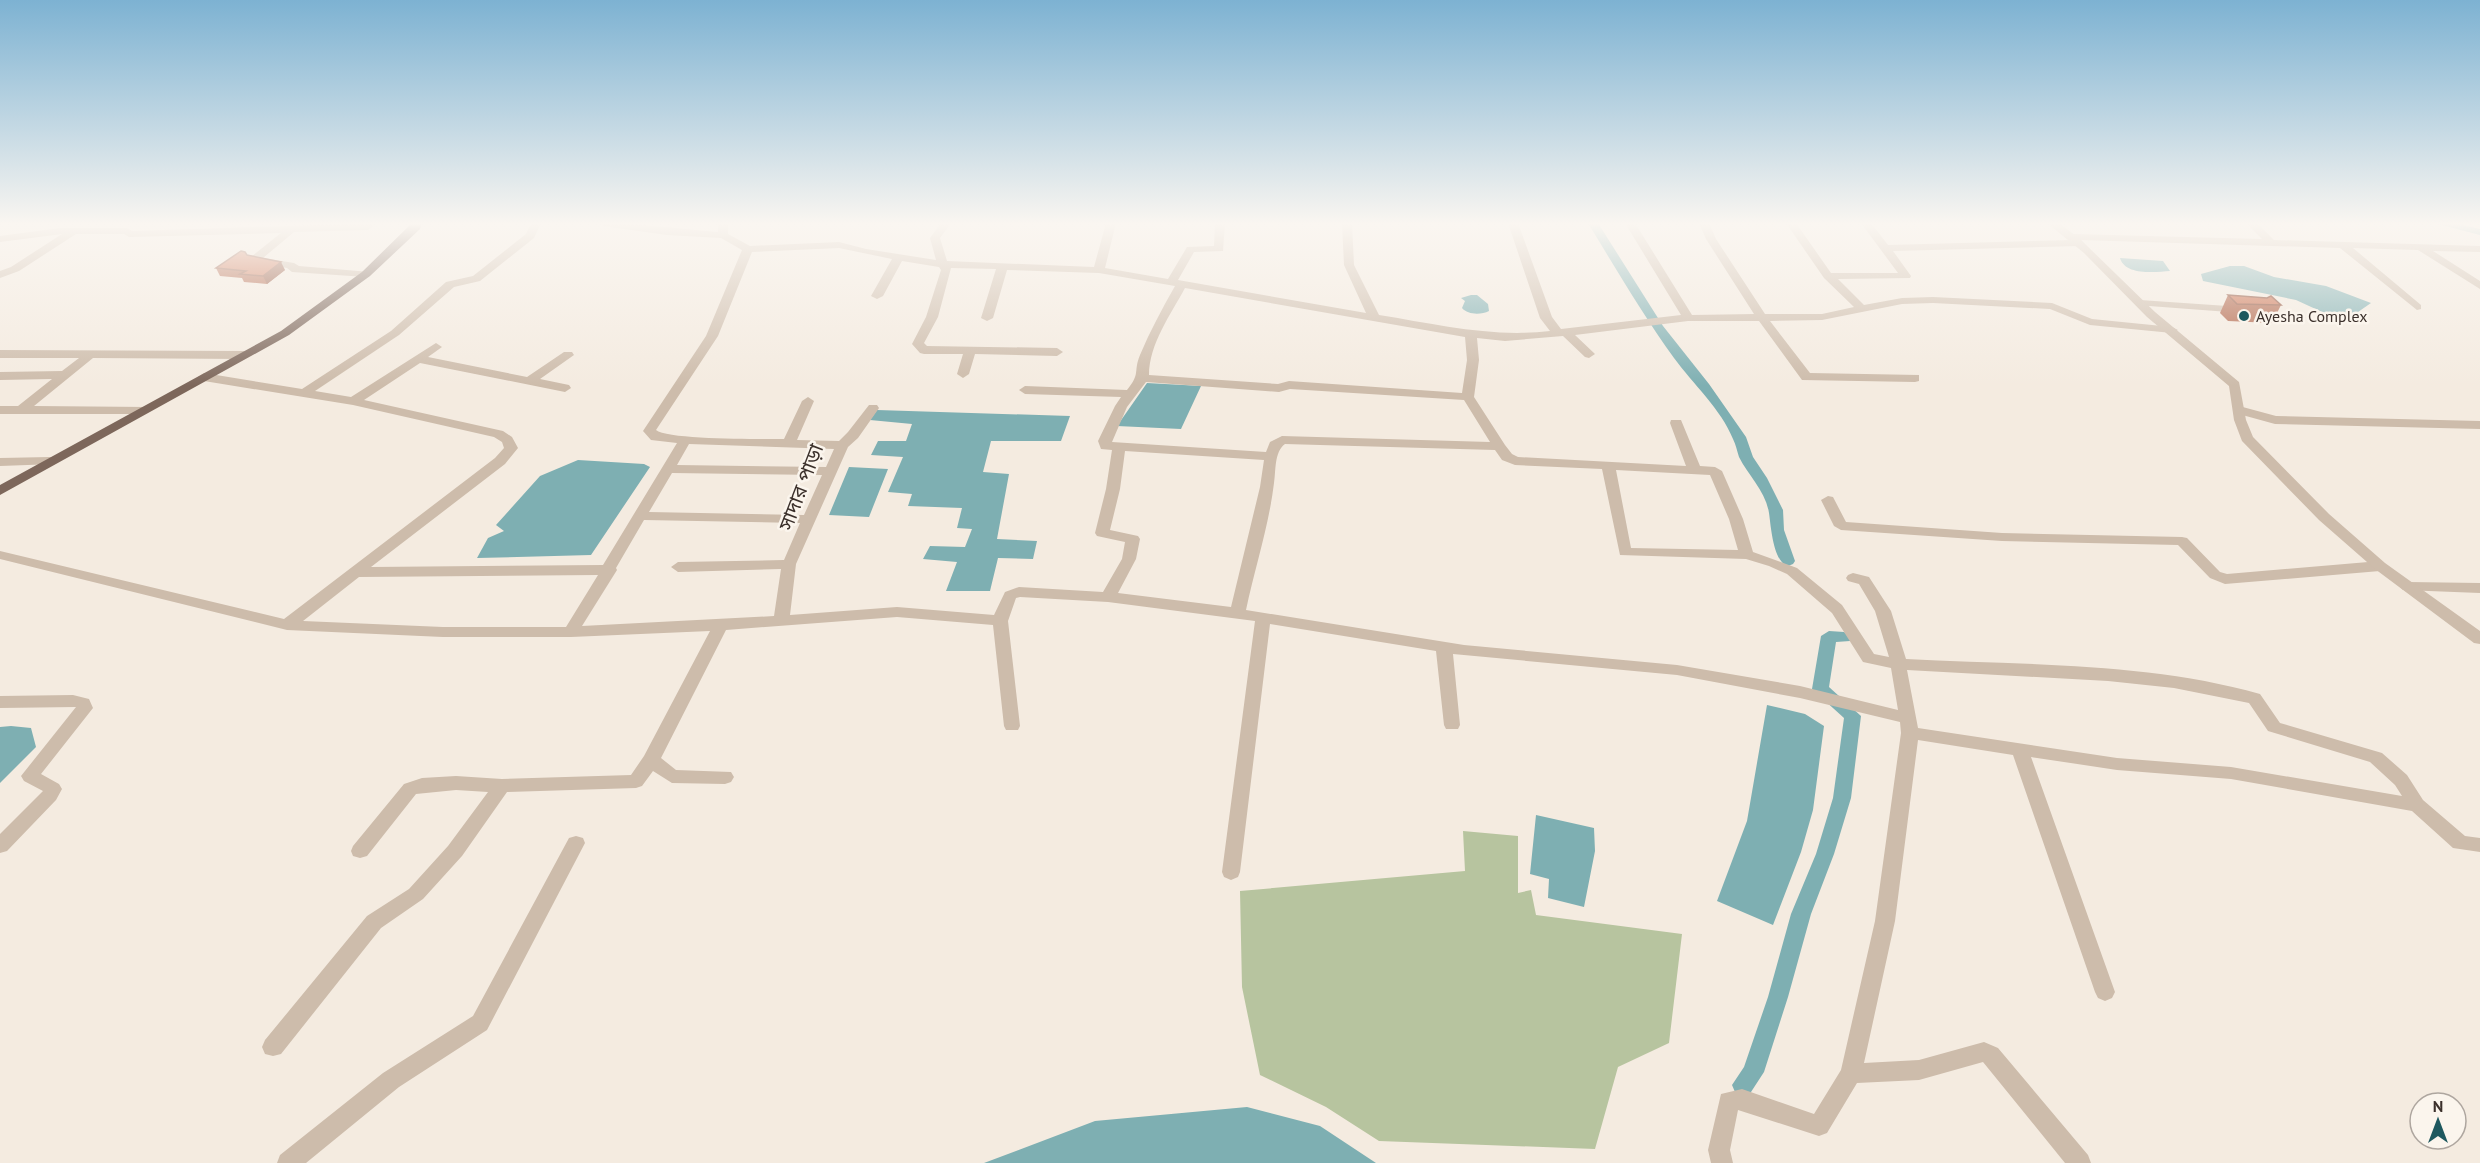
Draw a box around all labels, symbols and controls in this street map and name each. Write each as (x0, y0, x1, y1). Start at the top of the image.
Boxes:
place label: Ayesha Complex (2256, 306, 2367, 326)
marker: Ayesha Complex (2237, 309, 2251, 323)
street label: সাদার পাড়া (772, 439, 830, 535)
north arrow (2408, 1091, 2468, 1151)
text: N (2433, 1096, 2443, 1116)

